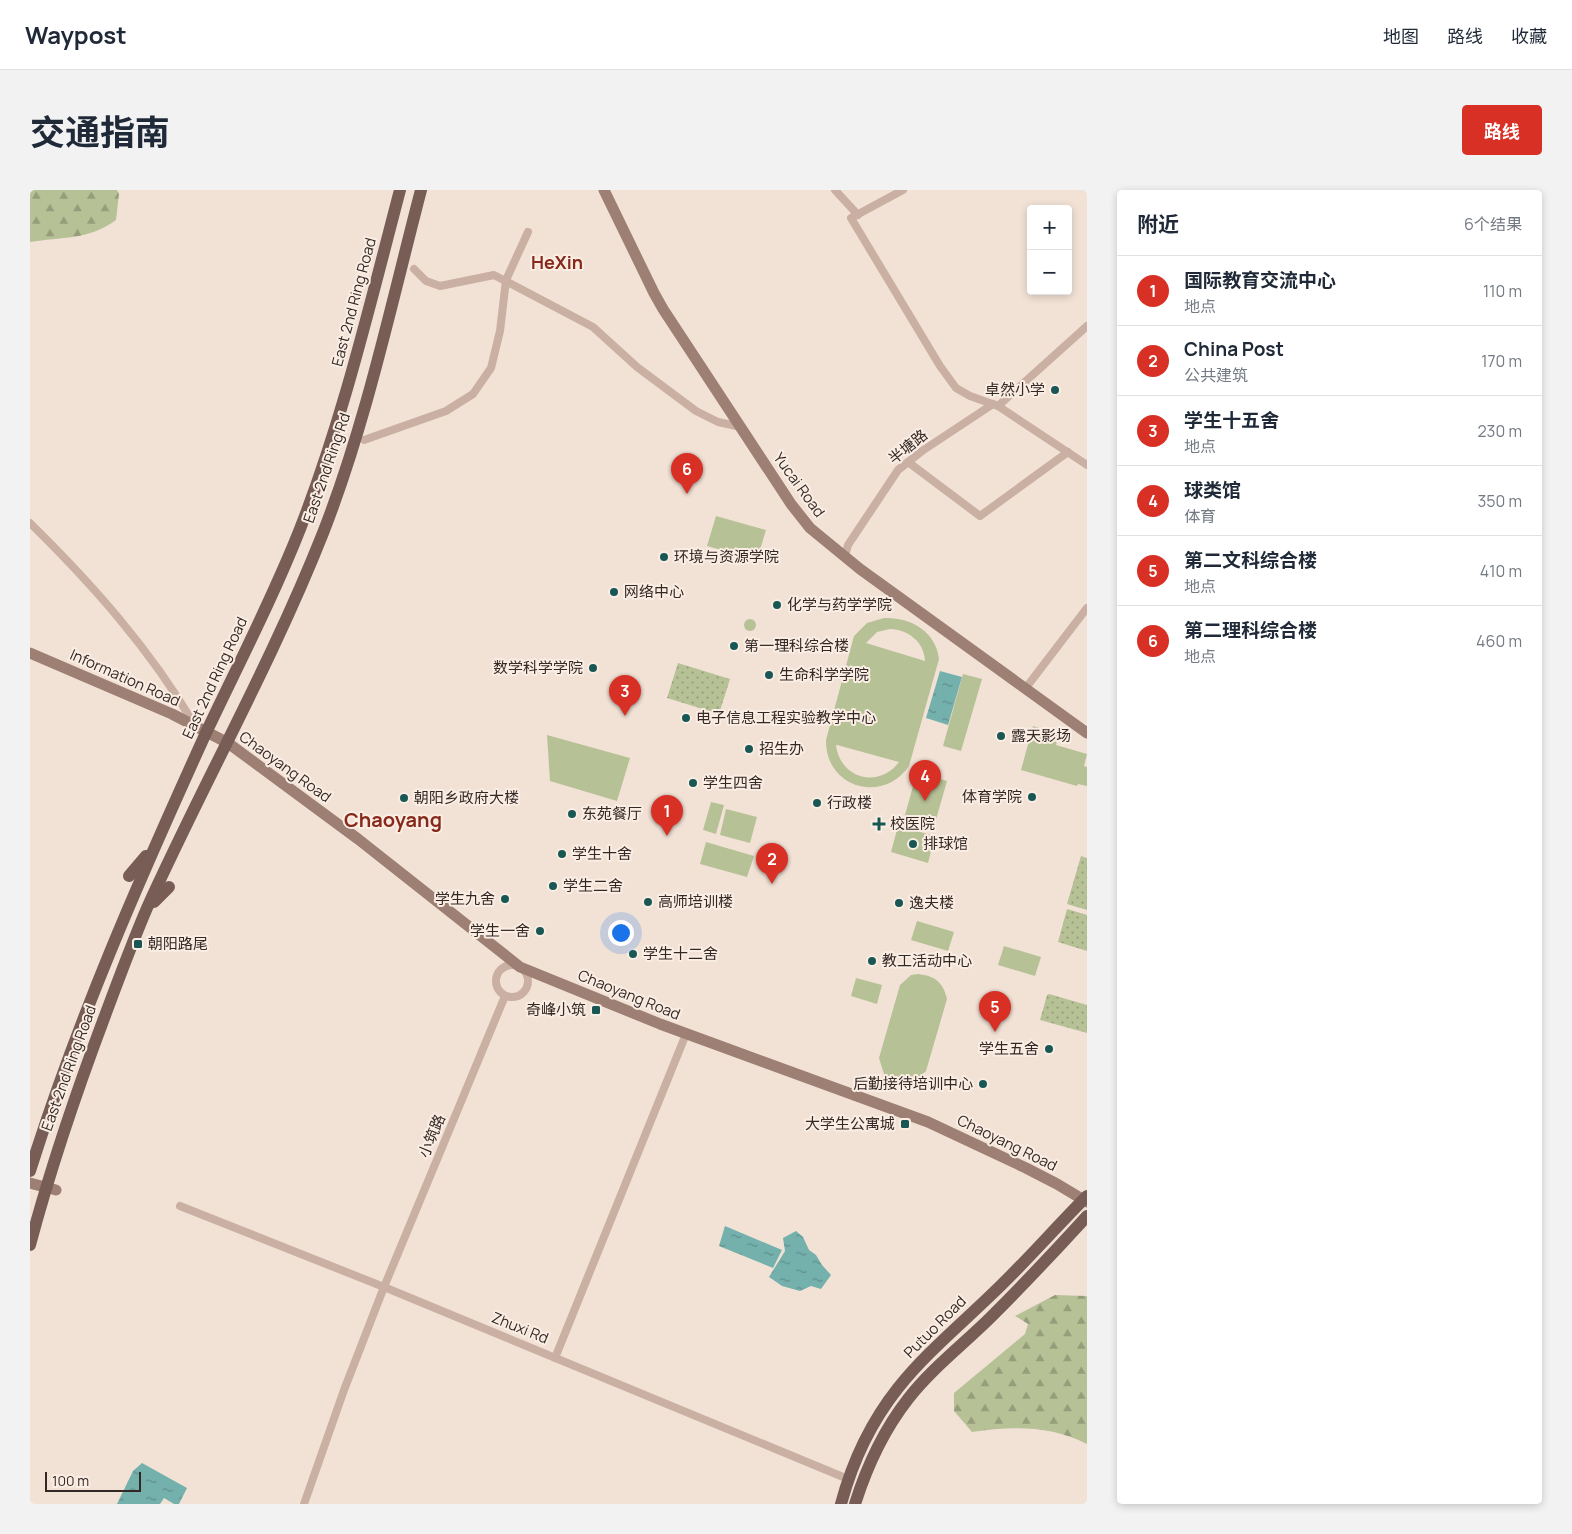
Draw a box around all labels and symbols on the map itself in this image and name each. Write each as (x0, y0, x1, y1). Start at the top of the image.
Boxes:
street label: East 2nd Ring Road (326, 235, 381, 369)
district label: HeXin (531, 250, 583, 274)
place label: 卓然小学 (985, 379, 1045, 400)
marker: 卓然小学 (1049, 384, 1061, 396)
street label: East 2nd Ring Rd (298, 410, 355, 526)
street label: 半塘路 (884, 424, 932, 469)
street label: Yucai Road (769, 448, 830, 521)
pin: 6 (671, 453, 703, 494)
place label: 环境与资源学院 (674, 546, 779, 567)
marker: 环境与资源学院 (658, 551, 670, 563)
place label: 网络中心 (624, 581, 684, 602)
marker: 网络中心 (608, 586, 620, 598)
place label: 化学与药学学院 (787, 594, 892, 615)
marker: 化学与药学学院 (771, 599, 783, 611)
street label: East 2nd Ring Road (177, 613, 252, 742)
place label: 第一理科综合楼 (744, 635, 849, 656)
marker: 第一理科综合楼 (728, 640, 740, 652)
street label: Information Road (67, 644, 184, 711)
place label: 数学科学学院 (493, 657, 583, 678)
marker: 数学科学学院 (587, 662, 599, 674)
place label: 生命科学学院 (779, 664, 869, 685)
marker: 生命科学学院 (763, 669, 775, 681)
pin: 3 (609, 675, 641, 716)
place label: 电子信息工程实验教学中心 (696, 707, 876, 728)
marker: 电子信息工程实验教学中心 (680, 712, 692, 724)
place label: 露天影场 (1011, 725, 1071, 746)
street label: Chaoyang Road (235, 726, 335, 807)
marker: 露天影场 (995, 730, 1007, 742)
place label: 招生办 (759, 738, 804, 759)
marker: 招生办 (743, 743, 755, 755)
pin: 4 (909, 760, 941, 801)
place label: 学生四舍 (703, 772, 763, 793)
marker: 学生四舍 (687, 777, 699, 789)
place label: 体育学院 (962, 786, 1022, 807)
place label: 朝阳乡政府大楼 (414, 787, 519, 808)
marker: 体育学院 (1026, 791, 1038, 803)
marker: 朝阳乡政府大楼 (398, 792, 410, 804)
place label: 行政楼 (827, 792, 872, 813)
pin: 1 (651, 795, 683, 836)
marker: 行政楼 (811, 797, 823, 809)
place label: 东苑餐厅 (582, 803, 642, 824)
district label: Chaoyang (344, 806, 442, 833)
marker: 东苑餐厅 (566, 808, 578, 820)
place label: 校医院 (890, 813, 935, 834)
marker: 校医院 (872, 817, 886, 831)
place label: 排球馆 (923, 833, 968, 854)
marker: 排球馆 (907, 838, 919, 850)
place label: 学生十舍 (572, 843, 632, 864)
pin: 2 (756, 843, 788, 884)
marker: 学生十舍 (556, 848, 568, 860)
place label: 学生二舍 (563, 875, 623, 896)
marker: 学生二舍 (547, 880, 559, 892)
place label: 学生九舍 (435, 888, 495, 909)
place label: 高师培训楼 (658, 891, 733, 912)
place label: 逸夫楼 (909, 892, 954, 913)
marker: 学生九舍 (499, 893, 511, 905)
marker: 高师培训楼 (642, 896, 654, 908)
marker: 逸夫楼 (893, 897, 905, 909)
place label: 学生一舍 (470, 920, 530, 941)
your location (608, 920, 634, 946)
marker: 学生一舍 (534, 925, 546, 937)
place label: 朝阳路尾 (148, 933, 208, 954)
marker: 朝阳路尾 (132, 938, 144, 950)
place label: 学生十二舍 (643, 943, 718, 964)
marker: 学生十二舍 (627, 948, 639, 960)
place label: 教工活动中心 (882, 950, 972, 971)
marker: 教工活动中心 (866, 955, 878, 967)
street label: Chaoyang Road (575, 964, 684, 1025)
pin: 5 (979, 991, 1011, 1032)
place label: 奇峰小筑 (526, 999, 586, 1020)
street label: East 2nd Ring Road (36, 1002, 101, 1134)
marker: 奇峰小筑 (590, 1004, 602, 1016)
place label: 学生五舍 (979, 1038, 1039, 1059)
marker: 学生五舍 (1043, 1043, 1055, 1055)
place label: 后勤接待培训中心 (853, 1073, 973, 1094)
marker: 后勤接待培训中心 (977, 1078, 989, 1090)
street label: Chaoyang Road (954, 1109, 1061, 1176)
street label: 小筑路 (413, 1111, 450, 1161)
place label: 大学生公寓城 (805, 1113, 895, 1134)
marker: 大学生公寓城 (899, 1118, 911, 1130)
street label: Putuo Road (899, 1291, 970, 1362)
street label: Zhuxi Rd (489, 1307, 552, 1348)
scale bar (45, 1469, 141, 1492)

